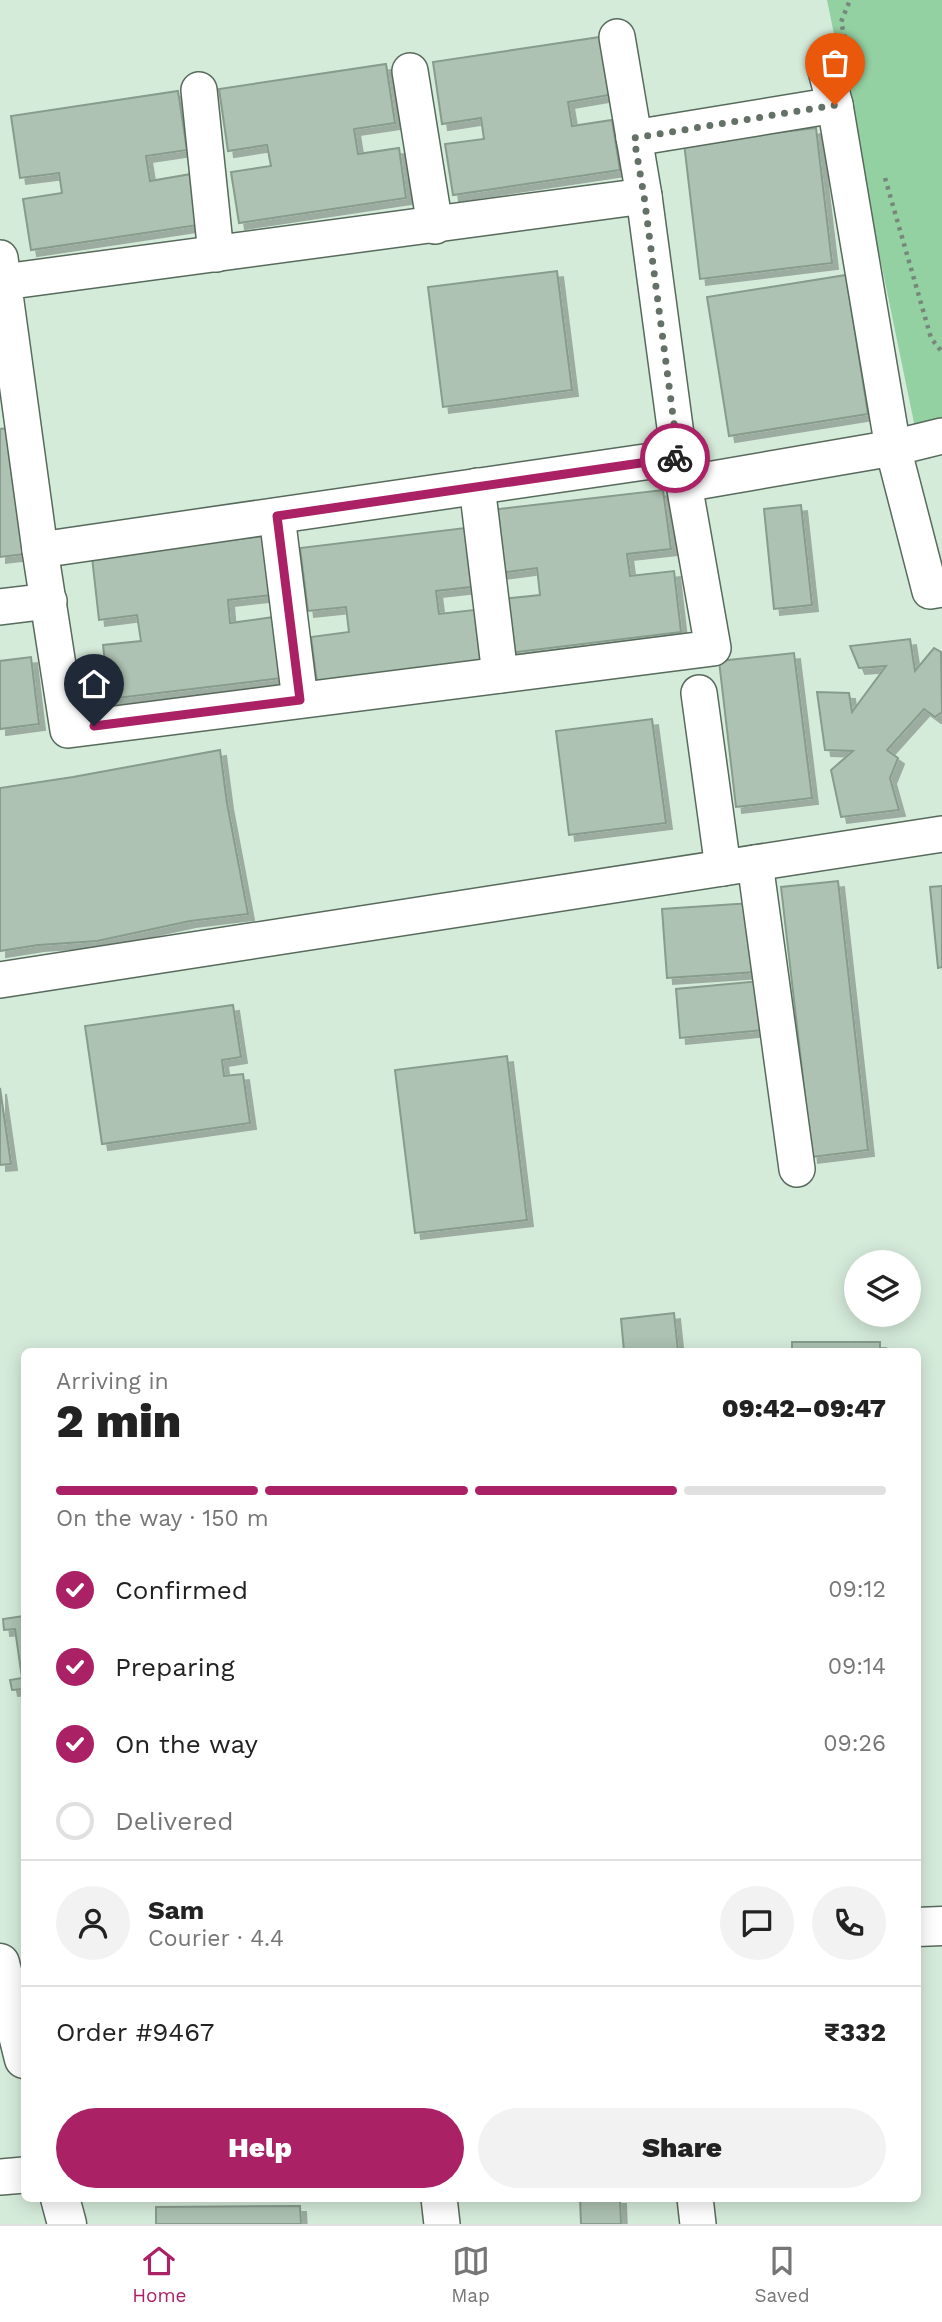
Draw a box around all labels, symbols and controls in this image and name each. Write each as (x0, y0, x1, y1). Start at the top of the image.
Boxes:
pin (805, 33, 865, 105)
icon: bag (816, 44, 854, 82)
courier (640, 423, 710, 493)
icon: bike (656, 439, 694, 477)
pin (64, 654, 124, 726)
icon: home (75, 665, 113, 703)
map controls (844, 1250, 921, 1327)
button: layers (844, 1250, 921, 1327)
text: Arriving in (56, 1368, 169, 1395)
text: 09:42–09:47 (722, 1393, 886, 1423)
text: 2 min (56, 1394, 181, 1448)
text: On the way · 150 m (56, 1505, 269, 1532)
icon: check (56, 1571, 94, 1609)
text: Confirmed (115, 1575, 248, 1605)
text: 09:12 (828, 1576, 886, 1603)
icon: check (56, 1648, 94, 1686)
text: Preparing (115, 1652, 235, 1682)
text: 09:14 (828, 1653, 886, 1680)
icon: check (56, 1725, 94, 1763)
text: On the way (115, 1729, 258, 1759)
text: 09:26 (823, 1730, 886, 1757)
text: Delivered (115, 1806, 234, 1836)
button: person (56, 1886, 130, 1960)
button: chat (720, 1886, 794, 1960)
button: phone (812, 1886, 886, 1960)
text: Sam (148, 1895, 204, 1925)
text: Courier · 4.4 (148, 1925, 284, 1952)
text: Order #9467 (56, 2017, 214, 2047)
text: ₹332 (824, 2017, 886, 2047)
button: Help (56, 2108, 464, 2188)
button: Share (478, 2108, 886, 2188)
tab: Home (132, 2242, 187, 2307)
tab: Map (451, 2242, 490, 2307)
tab: Saved (754, 2242, 810, 2307)

